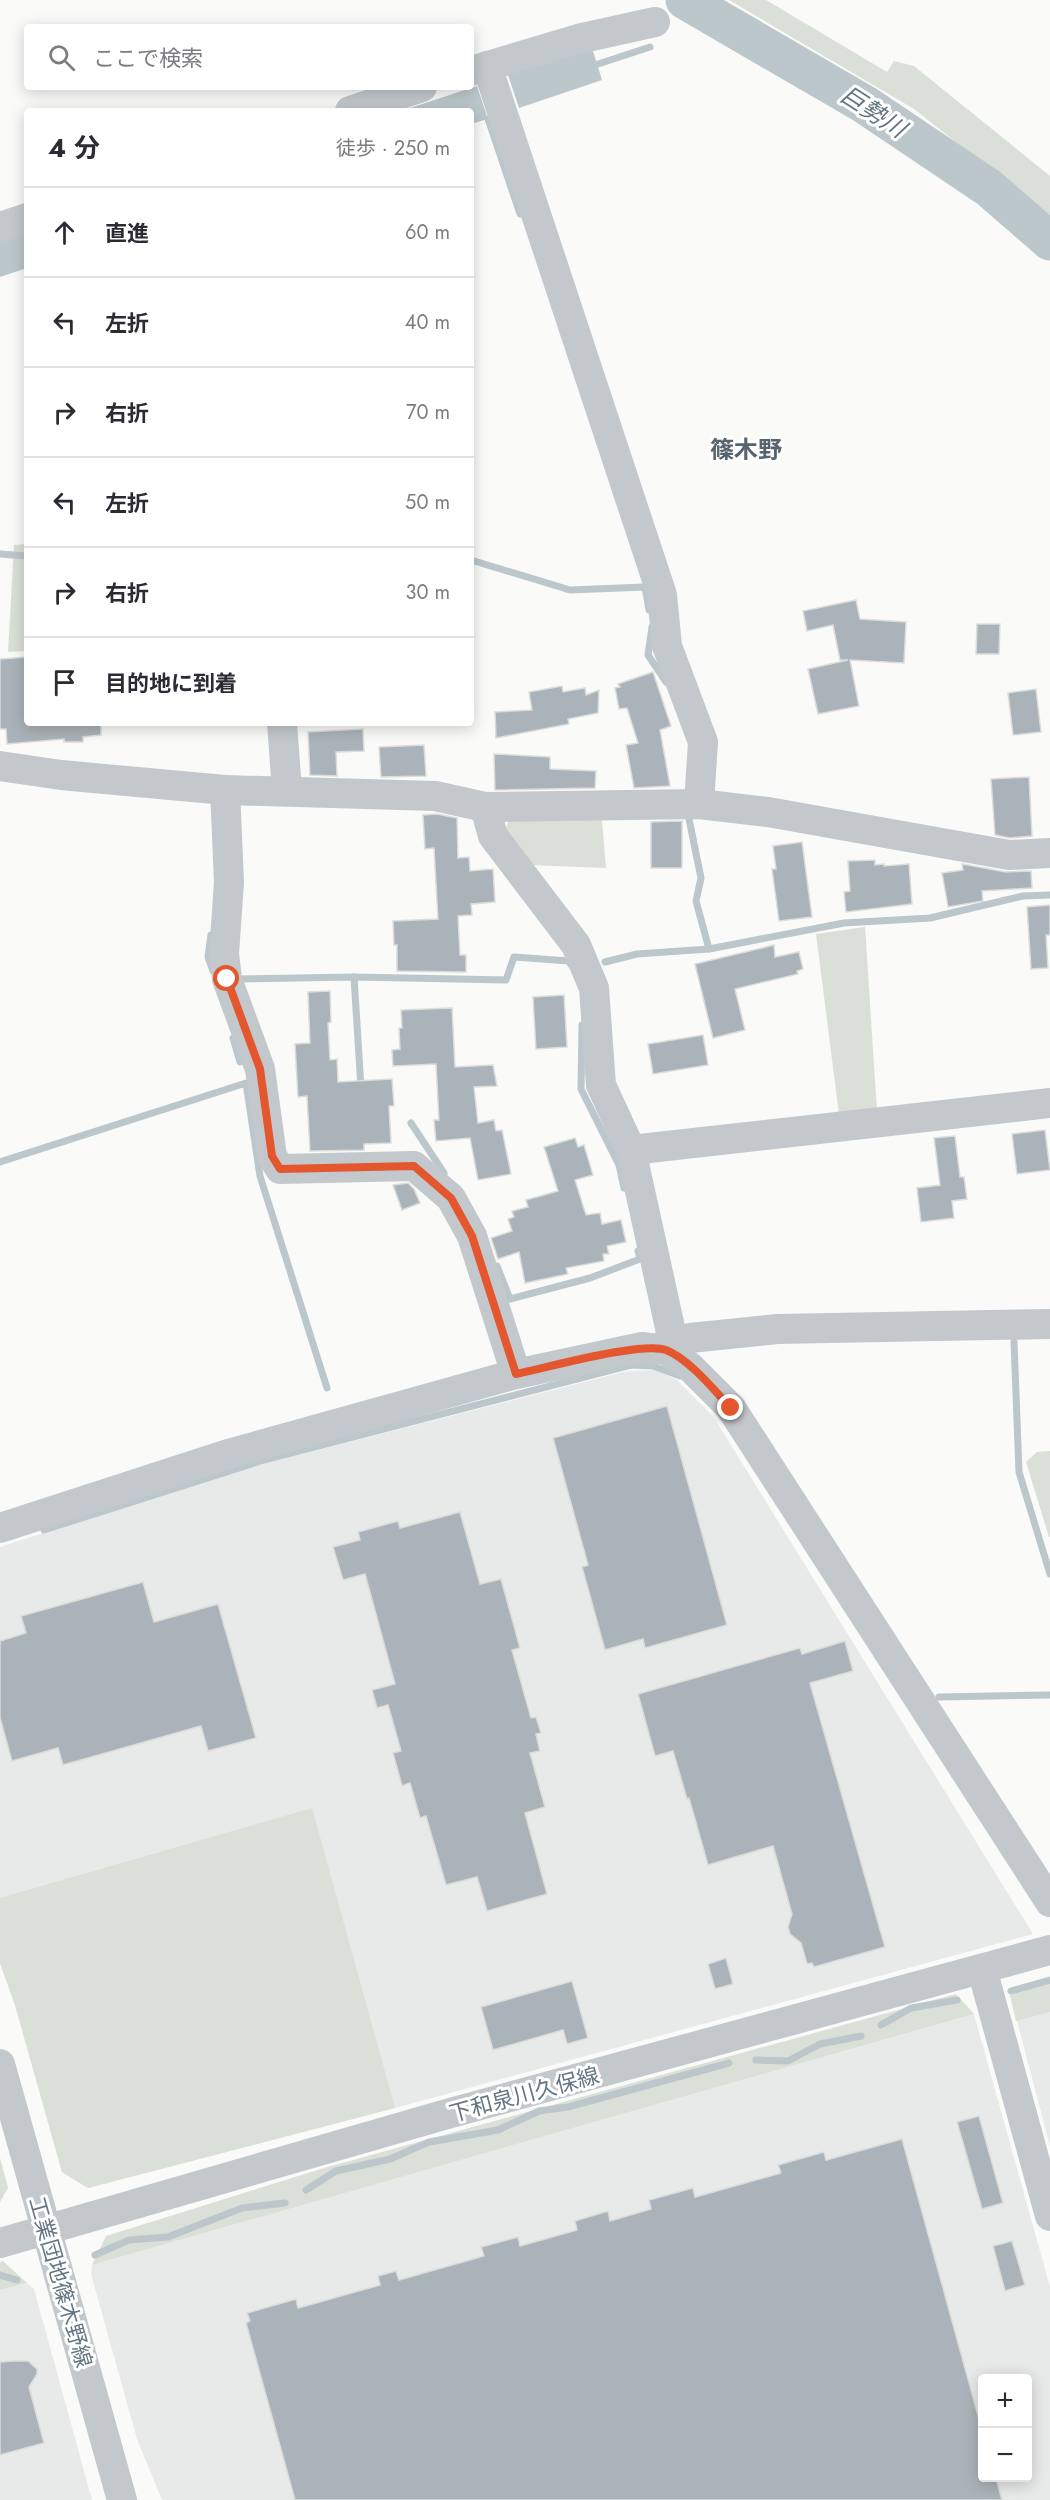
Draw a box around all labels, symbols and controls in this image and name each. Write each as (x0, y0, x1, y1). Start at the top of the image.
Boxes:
search box (24, 24, 474, 90)
icon: search (45, 41, 78, 74)
text: ここで検索 (93, 42, 203, 74)
water label: 巨勢川 (834, 77, 916, 147)
text: 4 分 (48, 129, 100, 167)
text: 徒歩 · 250 m (336, 134, 450, 163)
icon: ahead (48, 216, 81, 249)
text: 直進 (105, 217, 149, 249)
text: 60 m (405, 218, 450, 247)
icon: left (48, 306, 81, 339)
text: 左折 (105, 307, 149, 339)
text: 40 m (405, 308, 450, 337)
icon: right (48, 396, 81, 429)
text: 右折 (105, 397, 149, 429)
text: 70 m (406, 398, 450, 427)
district label: 篠木野 (710, 432, 782, 467)
icon: left (48, 486, 81, 519)
text: 左折 (105, 487, 149, 519)
text: 50 m (405, 488, 450, 517)
icon: right (48, 576, 81, 609)
text: 右折 (105, 577, 149, 609)
text: 30 m (405, 578, 450, 607)
icon: arrive (48, 666, 81, 699)
text: 目的地に到着 (105, 667, 237, 699)
route start (213, 965, 239, 991)
route end (717, 1394, 743, 1420)
street label: 下和泉川久保線 (445, 2059, 603, 2129)
street label: 工業団地篠木野線 (21, 2193, 101, 2371)
map controls (978, 2374, 1032, 2482)
button: + (978, 2374, 1032, 2428)
button: − (978, 2428, 1032, 2482)

